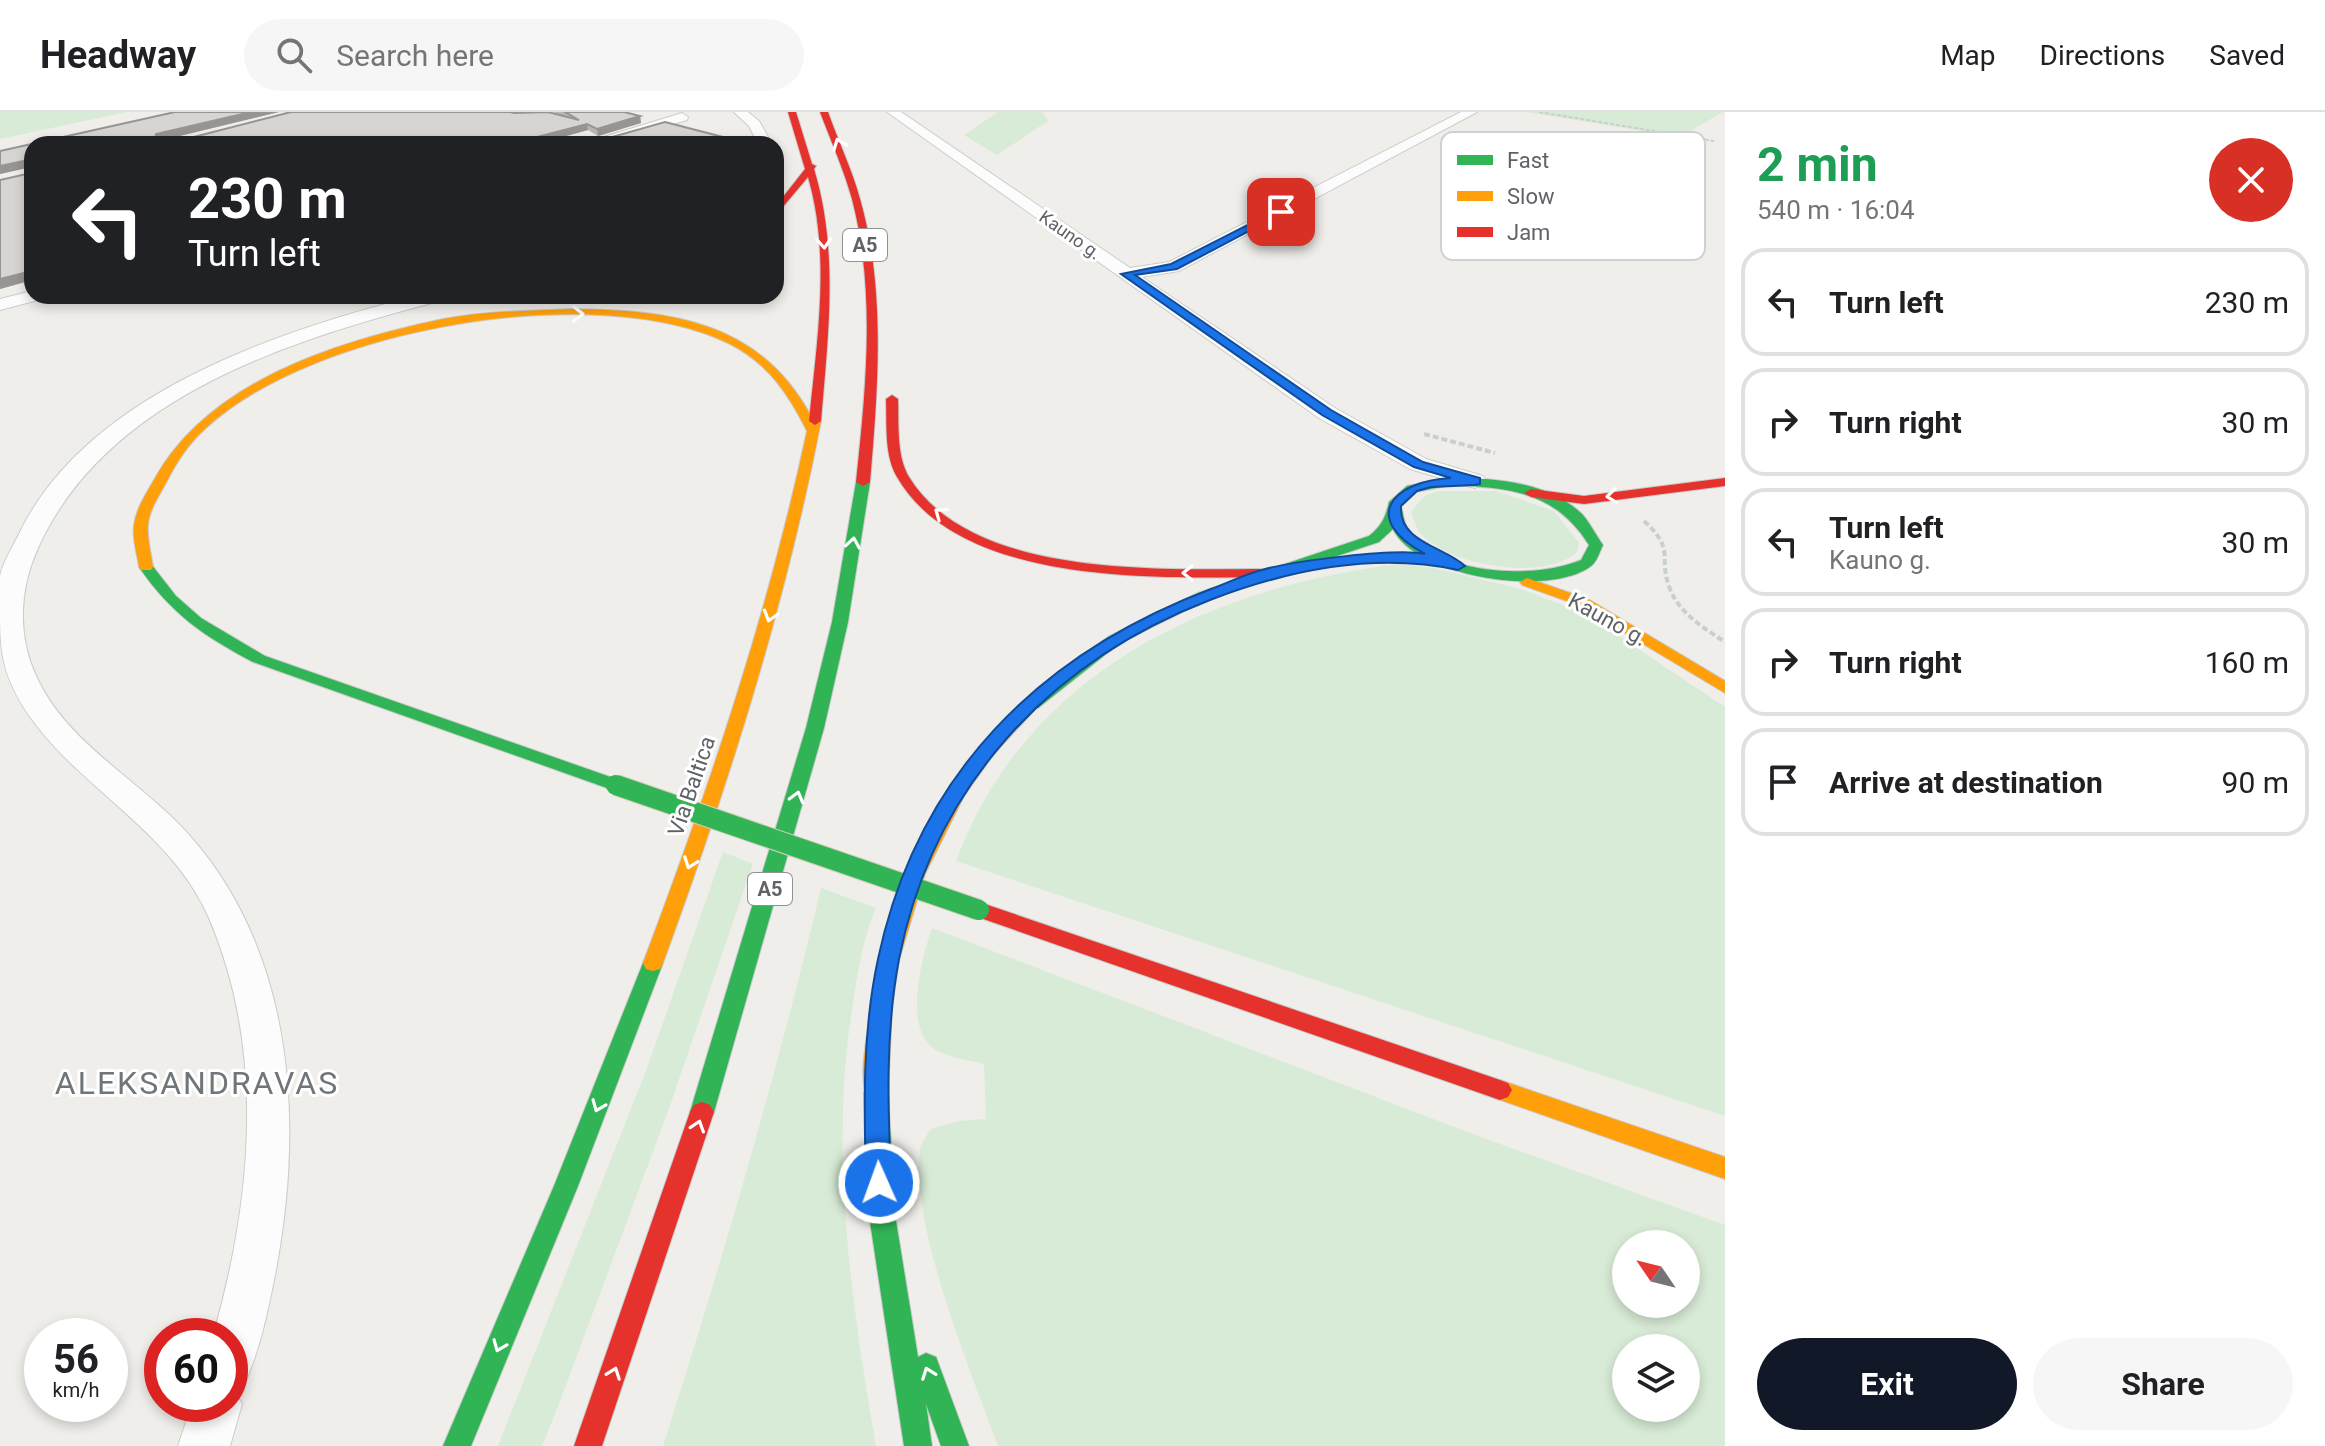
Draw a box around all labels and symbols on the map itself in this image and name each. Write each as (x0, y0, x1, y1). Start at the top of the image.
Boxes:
legend (1441, 132, 1705, 260)
one-way arrow (832, 138, 849, 152)
text: Fast (1507, 148, 1549, 173)
pin (1247, 178, 1315, 246)
text: Slow (1507, 184, 1555, 209)
street label: Kauno g. (1035, 206, 1105, 263)
text: Jam (1507, 220, 1550, 245)
road number: A5 (843, 229, 887, 261)
one-way arrow (815, 237, 832, 250)
one-way arrow (572, 305, 585, 322)
one-way arrow (1605, 487, 1618, 504)
one-way arrow (934, 509, 948, 523)
one-way arrow (844, 536, 861, 550)
one-way arrow (1181, 564, 1194, 582)
street label: Kauno g. (1564, 588, 1652, 651)
one-way arrow (764, 608, 780, 622)
street label: Via Baltica (663, 733, 720, 839)
one-way arrow (787, 790, 804, 804)
one-way arrow (683, 855, 700, 869)
road number: A5 (748, 873, 792, 905)
district label: ALEKSANDRAVAS (55, 1064, 339, 1102)
one-way arrow (591, 1098, 608, 1112)
one-way arrow (688, 1120, 704, 1134)
position arrow (837, 1141, 921, 1225)
north arrow (1612, 1230, 1700, 1318)
speed limit sign: 60 (144, 1318, 248, 1422)
one-way arrow (492, 1338, 509, 1352)
one-way arrow (605, 1366, 621, 1380)
one-way arrow (921, 1367, 938, 1381)

